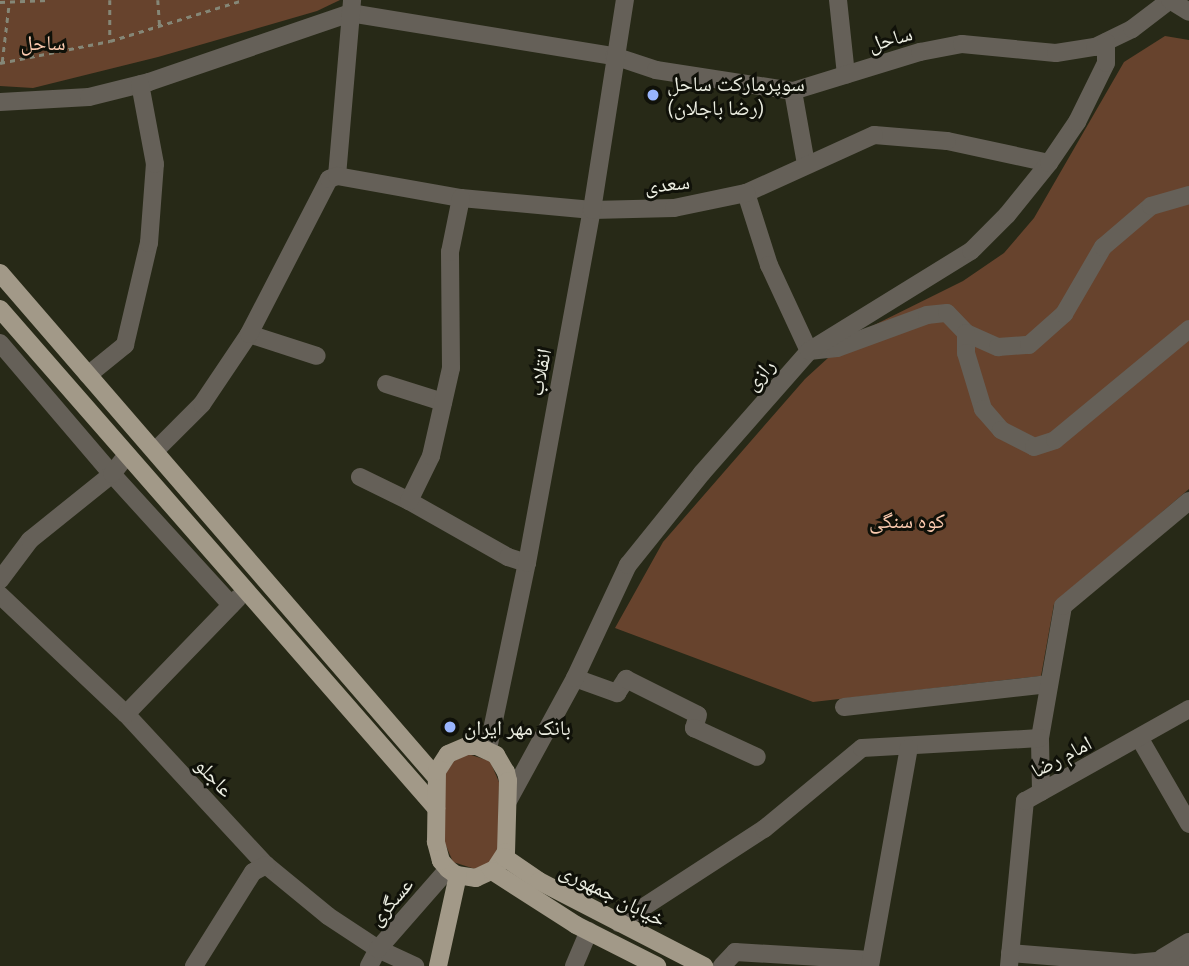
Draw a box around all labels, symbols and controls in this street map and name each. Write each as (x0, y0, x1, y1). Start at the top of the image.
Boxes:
street label: ساحل (865, 20, 915, 56)
park label: ساحل (21, 29, 65, 55)
place label: سوپرمارکت ساحل (رضا باجلان) (667, 70, 805, 120)
marker: سوپرمارکت ساحل (رضا باجلان) (645, 87, 661, 103)
street label: سعدی (643, 168, 691, 198)
street label: انقلاب (522, 346, 556, 398)
street label: رازی (738, 353, 780, 395)
park label: کوه سنگی (869, 507, 945, 533)
place label: بانک مهر ایران (464, 714, 571, 740)
marker: بانک مهر ایران (442, 719, 458, 735)
street label: امام رضا (1026, 730, 1096, 782)
street label: عاجلو (191, 752, 239, 802)
street label: خیابان جمهوری (556, 857, 670, 931)
street label: عسگری (362, 872, 418, 930)

